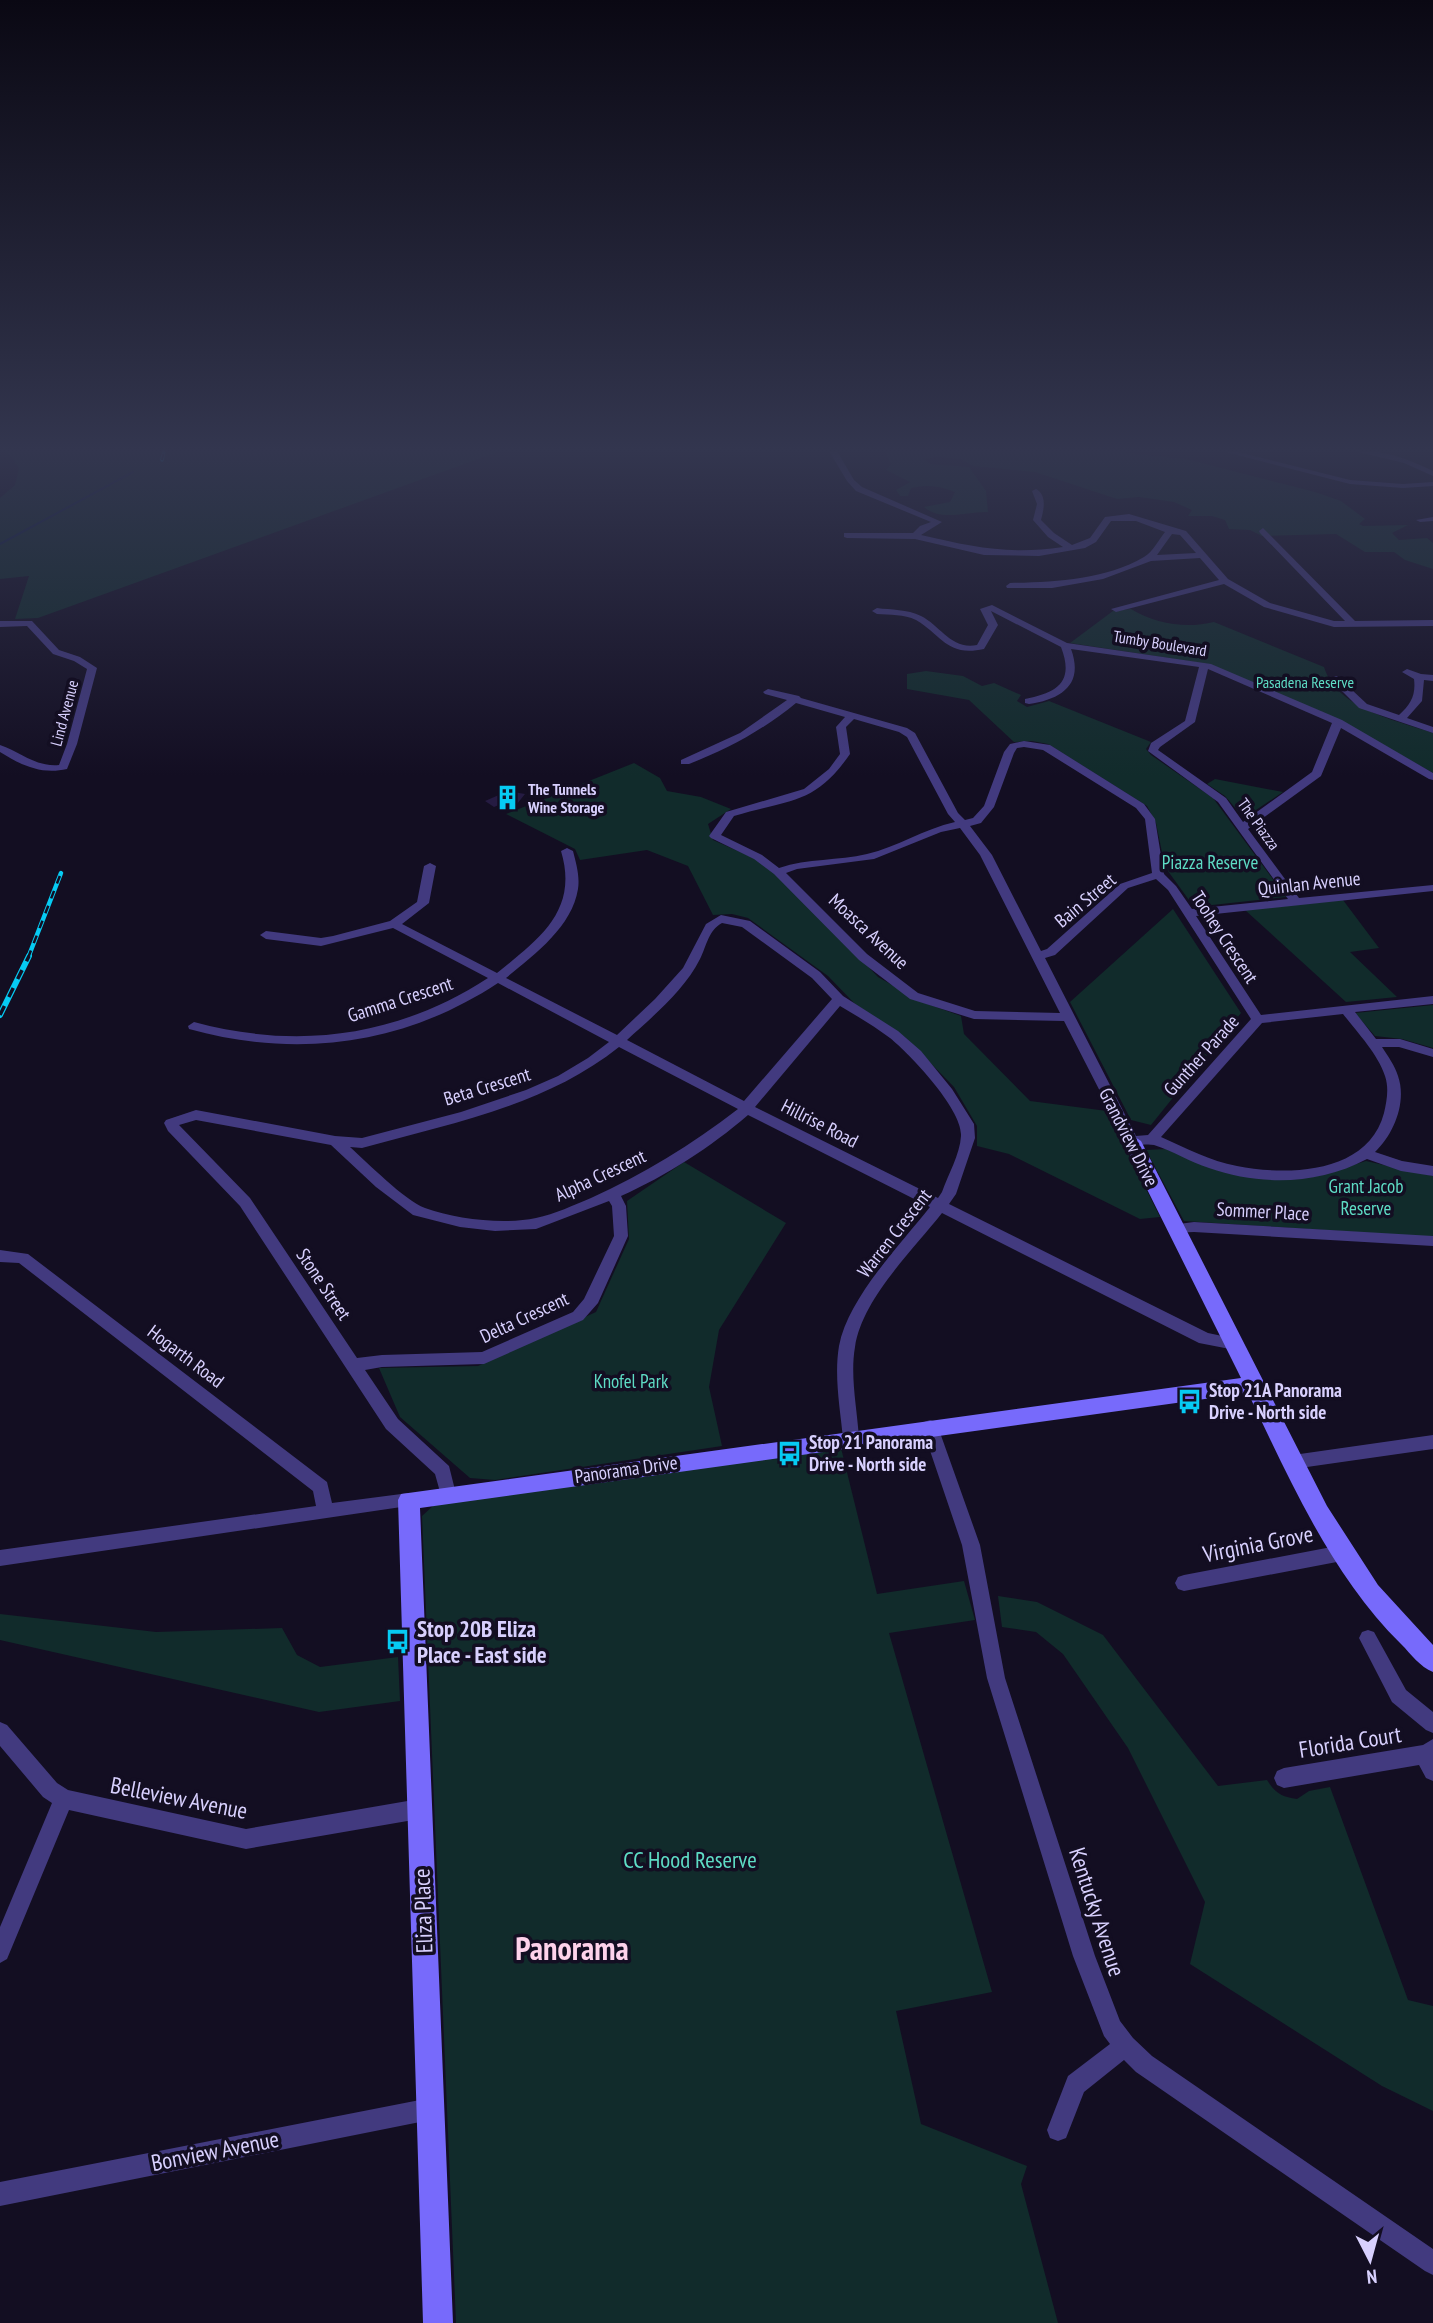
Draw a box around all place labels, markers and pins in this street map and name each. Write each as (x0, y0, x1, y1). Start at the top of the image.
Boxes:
place label: The Tunnels Wine Storage (527, 779, 605, 817)
building icon: The Tunnels Wine Storage (494, 784, 522, 812)
place label: Stop 21A Panorama Drive - North side (1209, 1378, 1342, 1424)
bus stop icon: Stop 21A Panorama Drive - North side (1175, 1387, 1203, 1415)
place label: Stop 21 Panorama Drive - North side (809, 1430, 933, 1476)
bus stop icon: Stop 21 Panorama Drive - North side (775, 1439, 803, 1467)
place label: Stop 20B Eliza Place - East side (417, 1614, 547, 1669)
bus stop icon: Stop 20B Eliza Place - East side (383, 1628, 411, 1656)

